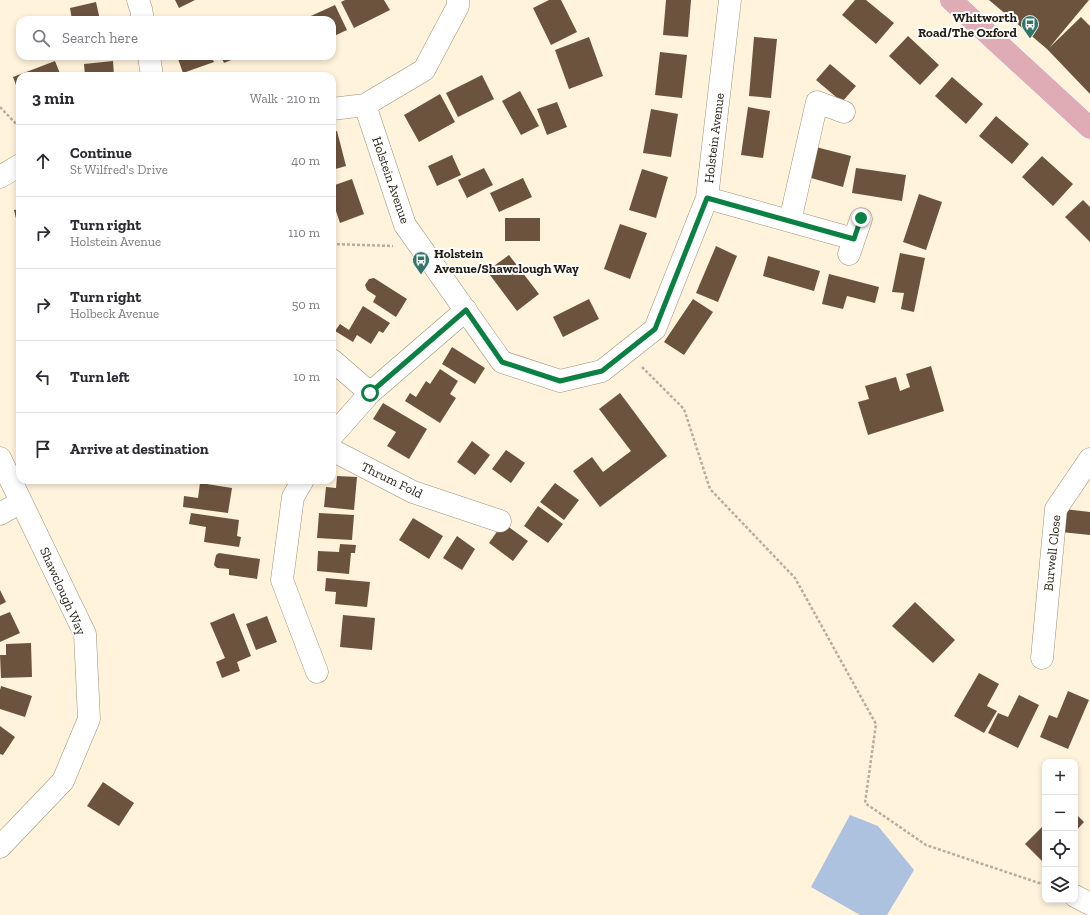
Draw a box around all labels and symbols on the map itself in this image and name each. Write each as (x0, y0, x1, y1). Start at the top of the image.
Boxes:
place label: Whitworth Road/The Oxford (918, 10, 1018, 40)
bus stop icon: Whitworth Road/The Oxford (1020, 14, 1040, 39)
street label: Holstein Avenue (701, 92, 727, 184)
street label: Holstein Avenue (369, 134, 413, 226)
route end (852, 209, 870, 227)
place label: Holstein Avenue/Shawclough Way (434, 246, 579, 276)
bus stop icon: Holstein Avenue/Shawclough Way (411, 250, 431, 275)
route start (361, 384, 379, 402)
street label: Thrum Fold (359, 459, 425, 501)
street label: Burwell Close (1041, 514, 1063, 592)
street label: Shawclough Way (37, 545, 89, 638)

